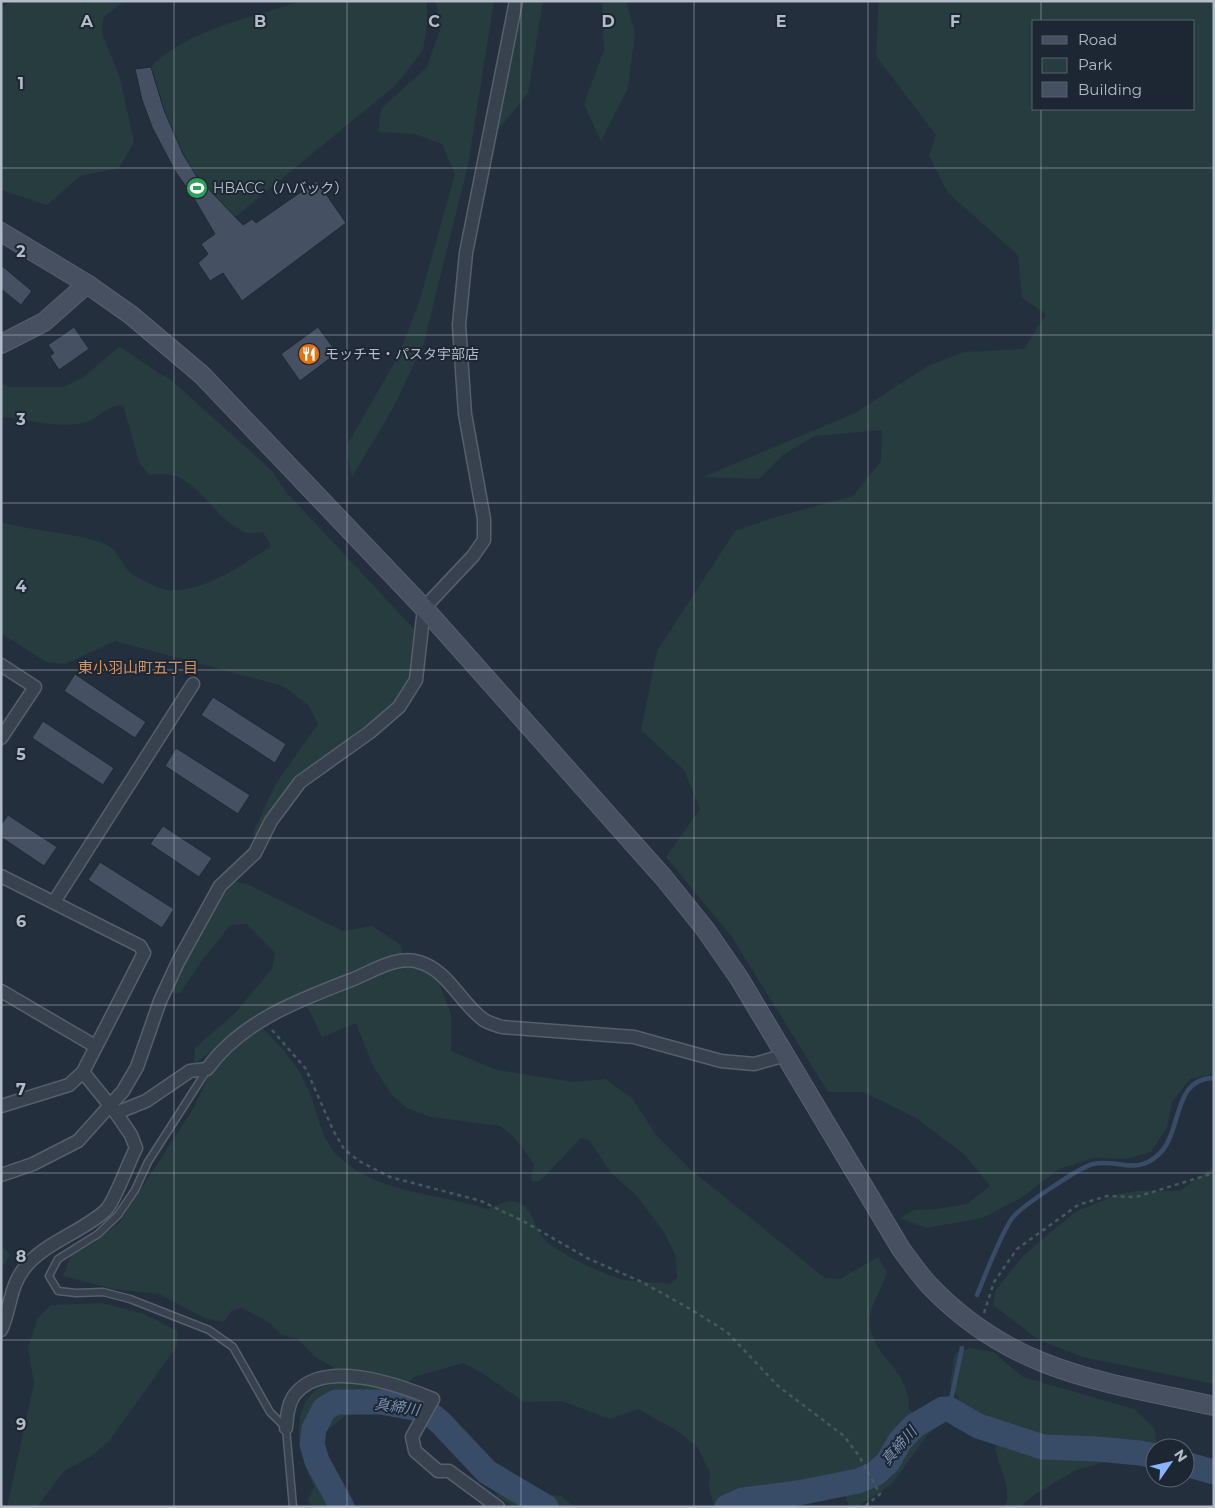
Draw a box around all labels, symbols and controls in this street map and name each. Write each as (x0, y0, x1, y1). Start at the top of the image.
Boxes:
text: A (80, 12, 94, 31)
text: B (254, 12, 266, 31)
text: C (428, 12, 440, 31)
text: D (601, 12, 615, 31)
text: E (776, 12, 786, 31)
text: F (950, 12, 960, 31)
legend (1032, 20, 1195, 110)
text: Road (1078, 30, 1117, 49)
text: Park (1078, 55, 1112, 74)
text: 1 (18, 74, 24, 93)
text: Building (1078, 80, 1142, 99)
sports icon: HBACC（ハバック） (185, 176, 209, 200)
place label: HBACC（ハバック） (213, 179, 348, 197)
text: 2 (16, 242, 26, 261)
restaurant icon: モッチモ・パスタ宇部店 (297, 342, 321, 366)
place label: モッチモ・パスタ宇部店 (325, 345, 479, 363)
text: 3 (15, 410, 26, 429)
text: 4 (15, 577, 27, 596)
district label: 東小羽山町五丁目 (78, 658, 198, 677)
text: 5 (16, 745, 26, 764)
text: 6 (16, 912, 26, 931)
text: 7 (16, 1080, 26, 1099)
text: 8 (16, 1247, 26, 1266)
water label: 真締川 (373, 1394, 423, 1420)
text: 9 (16, 1415, 26, 1434)
water label: 真締川 (877, 1421, 922, 1469)
north arrow (1145, 1438, 1195, 1488)
text: N (1170, 1446, 1191, 1465)

